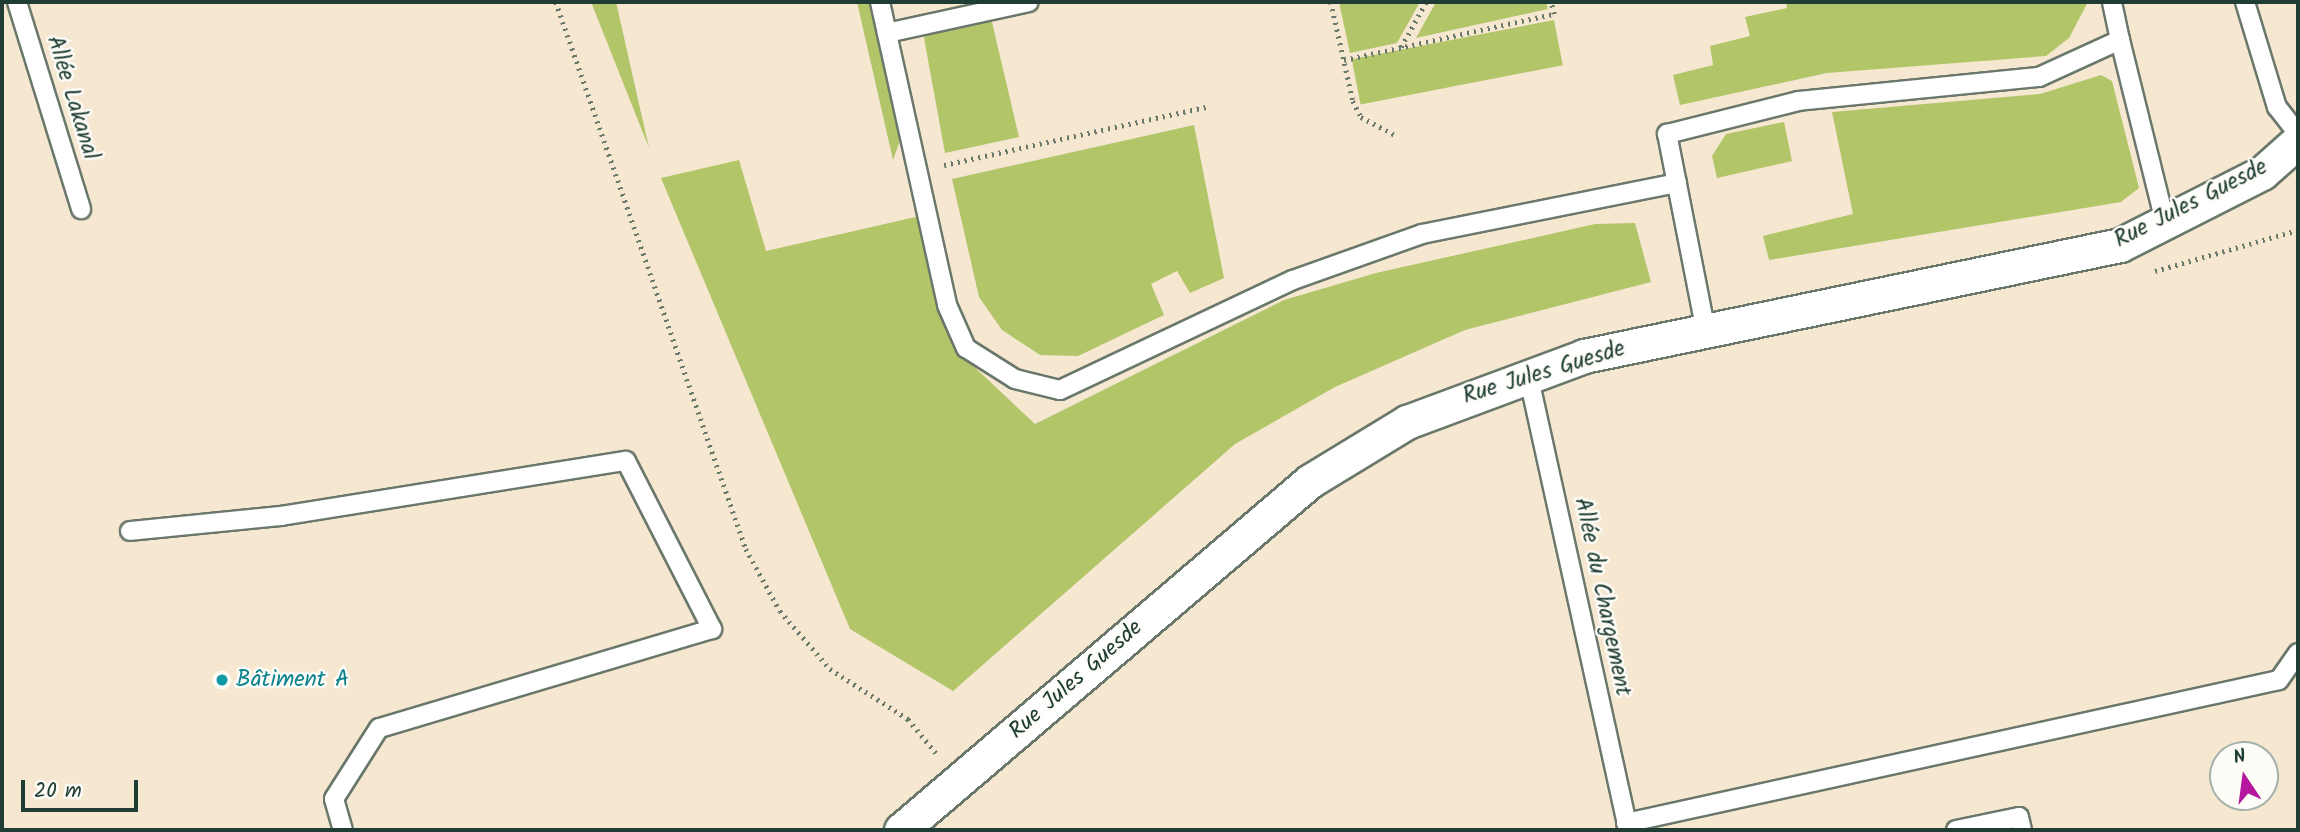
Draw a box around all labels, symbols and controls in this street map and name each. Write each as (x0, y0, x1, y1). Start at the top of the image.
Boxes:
street label: Allée Lakanal (40, 33, 104, 163)
street label: Rue Jules Guesde (2110, 154, 2272, 254)
street label: Rue Jules Guesde (1460, 335, 1628, 411)
street label: Allée du Chargement (1567, 495, 1637, 699)
street label: Rue Jules Guesde (1004, 614, 1148, 746)
place label: Bâtiment A (236, 666, 349, 694)
marker: Bâtiment A (214, 672, 230, 688)
north arrow (2209, 741, 2279, 811)
text: N (2231, 742, 2249, 773)
scale bar (24, 766, 142, 810)
text: 20 m (34, 775, 82, 808)

